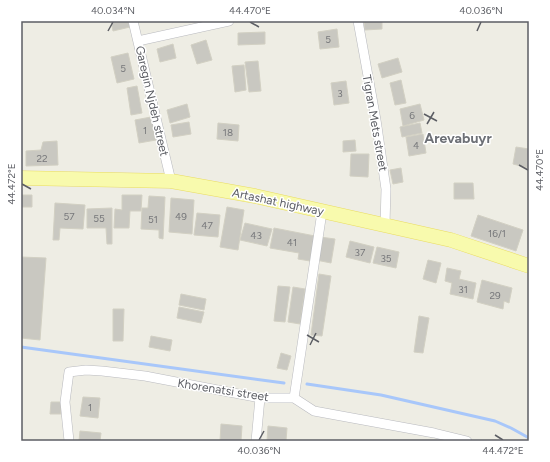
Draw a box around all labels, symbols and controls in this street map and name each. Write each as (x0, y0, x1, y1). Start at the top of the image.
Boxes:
text: 40.034°N (91, 4, 135, 17)
text: 44.470°E (229, 4, 271, 17)
text: 40.036°N (459, 4, 503, 17)
house number: 5 (325, 33, 331, 46)
street label: Garegin Njdeh street (132, 44, 172, 158)
house number: 5 (120, 62, 126, 75)
street label: Tigran Mets street (360, 74, 390, 173)
house number: 3 (337, 87, 343, 100)
house number: 6 (409, 109, 415, 122)
house number: 1 (143, 124, 147, 137)
house number: 18 (223, 126, 233, 139)
district label: Arevabuyr (424, 130, 492, 147)
house number: 4 (413, 139, 419, 152)
text: 44.470°E (533, 149, 546, 191)
house number: 22 (36, 152, 48, 165)
text: 44.472°E (5, 163, 18, 205)
street label: Artashat highway (231, 185, 326, 219)
house number: 57 (63, 210, 75, 223)
house number: 49 (175, 210, 187, 223)
house number: 55 (93, 212, 105, 225)
house number: 51 (148, 213, 158, 226)
house number: 47 (201, 219, 213, 232)
house number: 16/1 (488, 227, 506, 240)
house number: 43 (250, 229, 262, 242)
house number: 41 (287, 236, 297, 249)
house number: 37 (355, 246, 366, 259)
house number: 35 (380, 252, 392, 265)
house number: 31 (458, 283, 468, 296)
house number: 29 (489, 289, 501, 302)
street label: Khorenatsi street (176, 376, 270, 404)
house number: 1 (88, 401, 92, 414)
text: 40.036°N (237, 444, 281, 457)
text: 44.472°E (482, 444, 524, 457)

